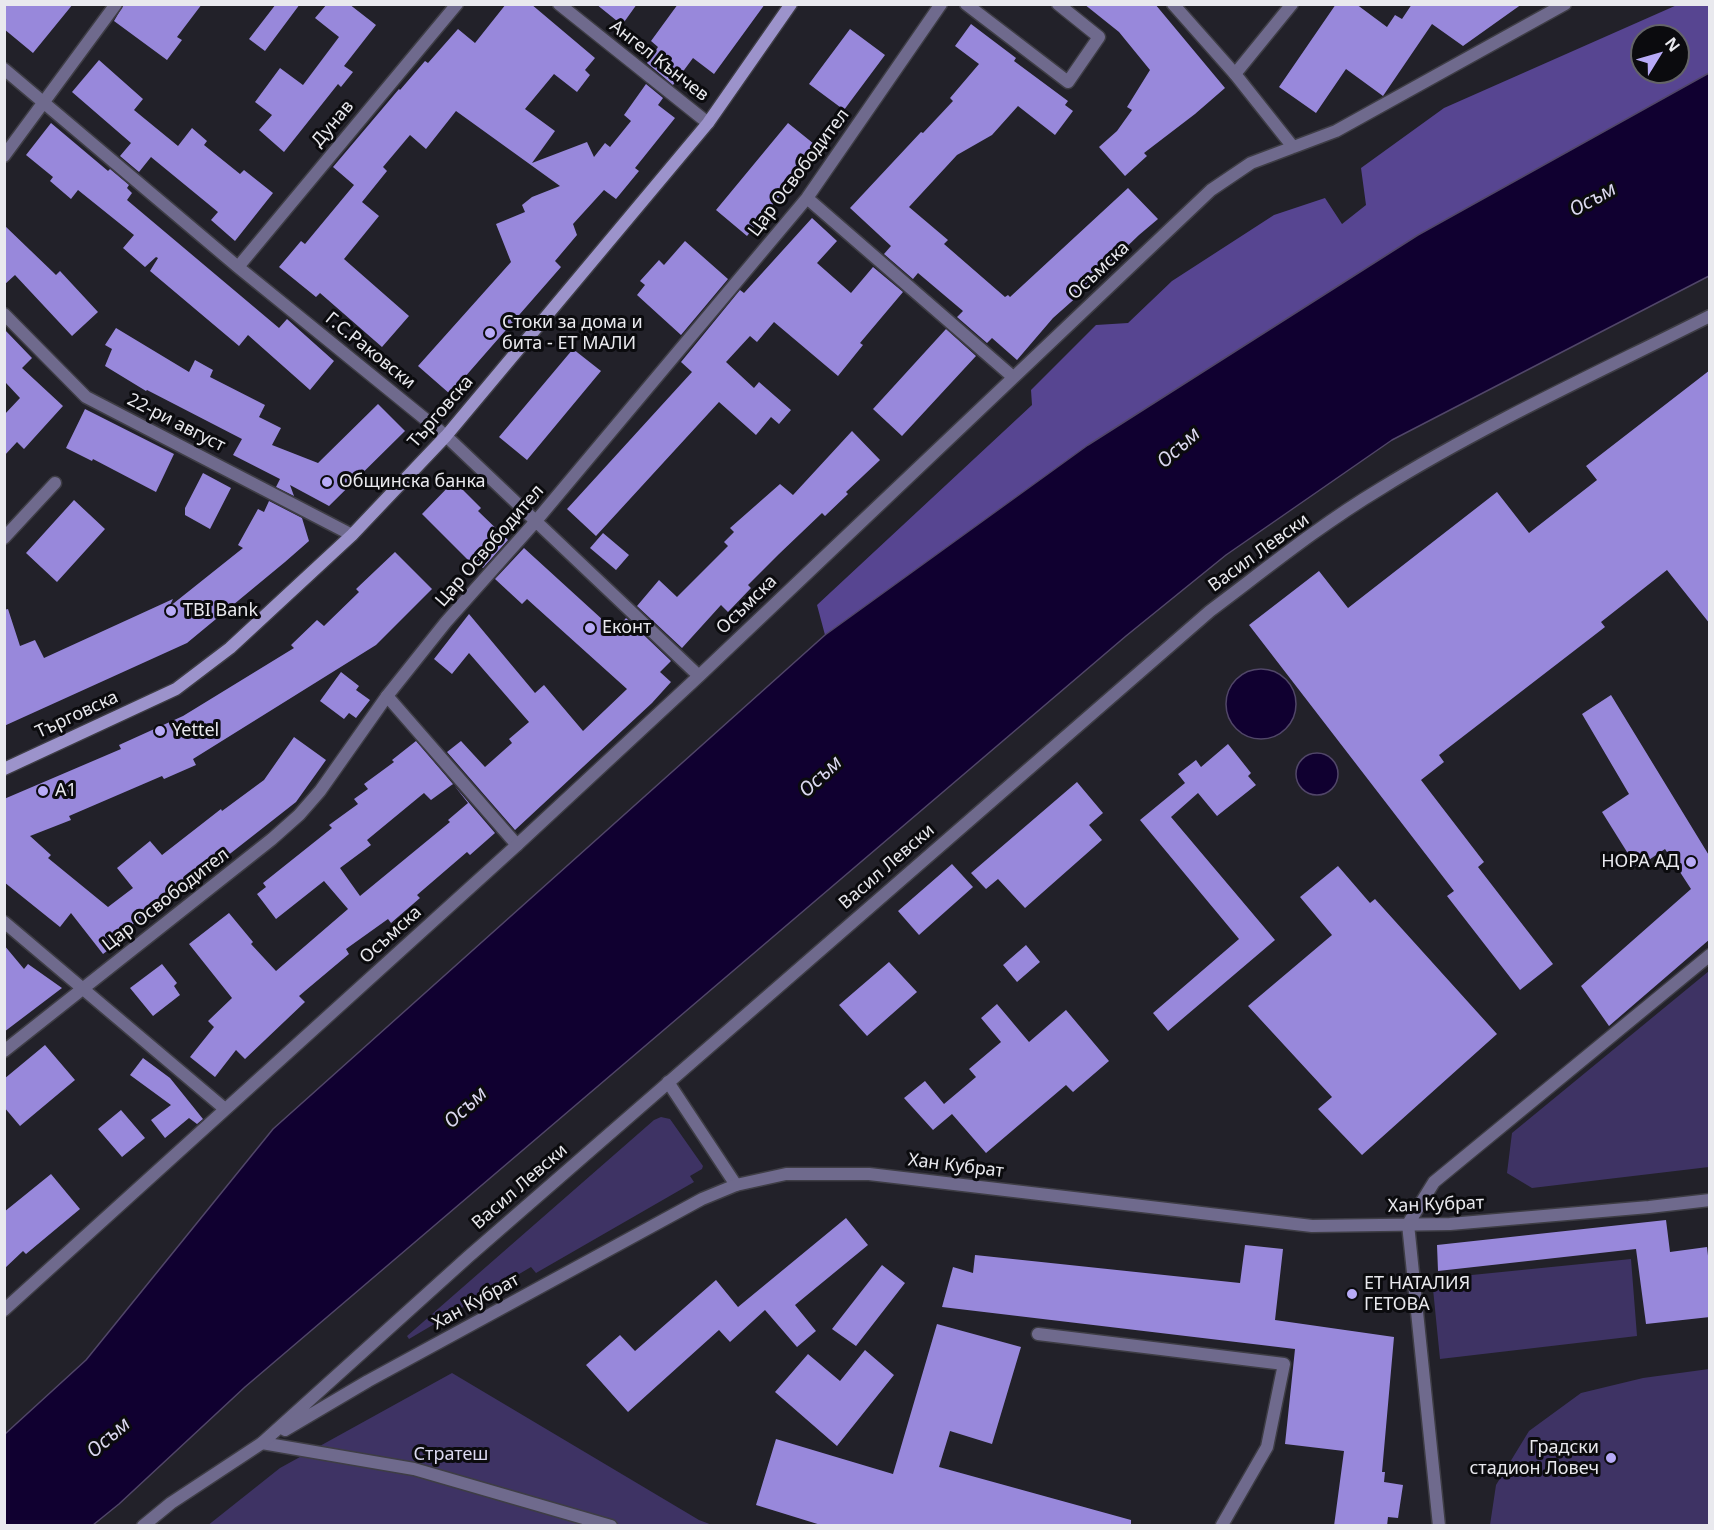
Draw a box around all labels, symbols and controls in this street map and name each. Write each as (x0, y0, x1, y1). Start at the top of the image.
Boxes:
street label: Ангел Кънчев (605, 16, 713, 106)
north arrow (1630, 24, 1690, 84)
text: N (1660, 33, 1685, 56)
street label: Дунав (307, 96, 359, 152)
street label: Цар Освободител (744, 105, 854, 241)
water label: Осъм (1565, 177, 1621, 223)
street label: Осъмска (1064, 237, 1134, 305)
street label: Г.С.Раковски (321, 308, 419, 394)
place label: Стоки за дома и бита - ЕТ МАЛИ (502, 312, 643, 354)
marker: Стоки за дома и бита - ЕТ МАЛИ (483, 326, 497, 340)
street label: Търговска (404, 371, 478, 453)
street label: 22-ри август (123, 389, 229, 457)
water label: Осъм (1152, 422, 1206, 474)
place label: Общинска банка (339, 471, 486, 493)
marker: Общинска банка (320, 475, 334, 489)
street label: Цар Освободител (431, 481, 549, 611)
street label: Васил Левски (1204, 509, 1314, 597)
street label: Осъмска (712, 571, 782, 639)
place label: TBI Bank (183, 600, 258, 622)
marker: TBI Bank (164, 604, 178, 618)
place label: Еконт (602, 617, 651, 639)
marker: Еконт (583, 621, 597, 635)
street label: Търговска (32, 686, 122, 744)
place label: Yettel (172, 720, 219, 742)
marker: Yettel (153, 724, 167, 738)
water label: Осъм (795, 751, 847, 803)
place label: A1 (55, 780, 77, 802)
marker: A1 (36, 784, 50, 798)
street label: Васил Левски (835, 820, 939, 914)
street label: Цар Освободител (99, 844, 233, 956)
place label: НОРА АД (1601, 851, 1679, 873)
marker: НОРА АД (1684, 855, 1698, 869)
street label: Осъмска (356, 902, 426, 968)
water label: Осъм (440, 1082, 492, 1134)
street label: Васил Левски (468, 1140, 572, 1234)
street label: Хан Кубрат (907, 1149, 1005, 1183)
street label: Хан Кубрат (1388, 1193, 1484, 1217)
street label: Хан Кубрат (429, 1269, 523, 1335)
place label: ЕТ НАТАЛИЯ ГЕТОВА (1364, 1273, 1470, 1316)
marker: ЕТ НАТАЛИЯ ГЕТОВА (1345, 1287, 1359, 1301)
water label: Осъм (82, 1413, 136, 1463)
place label: Градски стадион Ловеч (1469, 1437, 1599, 1480)
park label: Стратеш (414, 1444, 488, 1466)
marker: Градски стадион Ловеч (1604, 1451, 1618, 1465)

